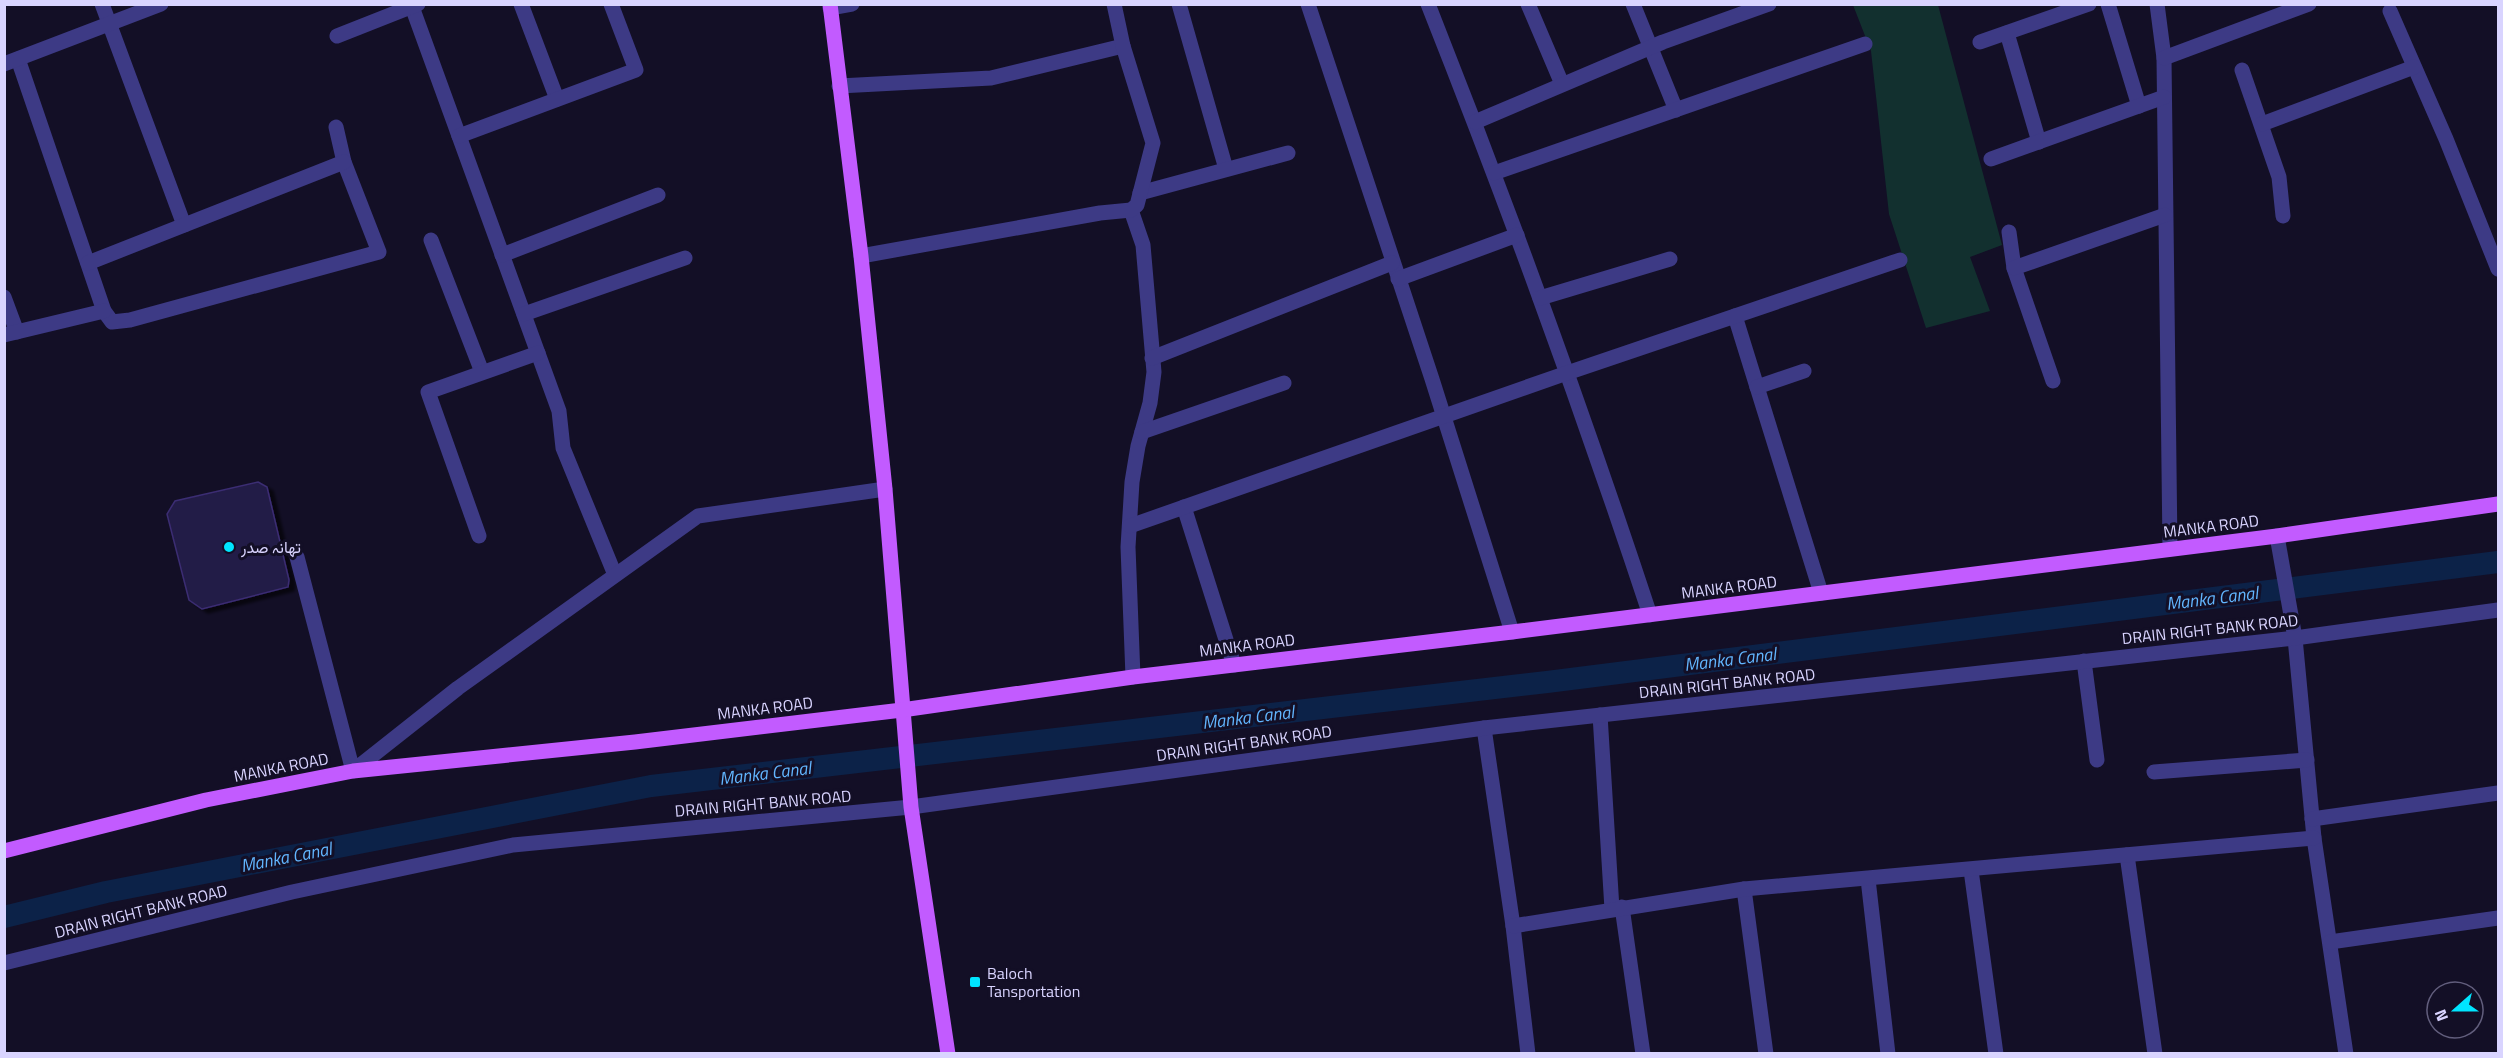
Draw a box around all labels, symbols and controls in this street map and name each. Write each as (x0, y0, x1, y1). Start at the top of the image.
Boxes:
street label: MANKA ROAD (2162, 508, 2260, 544)
place label: تھانہ صدر (240, 535, 301, 559)
marker: تھانہ صدر (222, 540, 236, 554)
street label: MANKA ROAD (1680, 569, 1778, 605)
water label: Manka Canal (2165, 579, 2262, 617)
street label: DRAIN RIGHT BANK ROAD (2121, 608, 2299, 650)
street label: MANKA ROAD (1198, 627, 1296, 663)
water label: Manka Canal (1683, 640, 1780, 678)
street label: DRAIN RIGHT BANK ROAD (1638, 662, 1816, 704)
street label: MANKA ROAD (716, 690, 814, 726)
water label: Manka Canal (1201, 698, 1298, 736)
street label: DRAIN RIGHT BANK ROAD (1155, 719, 1333, 767)
street label: MANKA ROAD (232, 746, 330, 788)
water label: Manka Canal (718, 754, 815, 792)
street label: DRAIN RIGHT BANK ROAD (674, 783, 852, 823)
water label: Manka Canal (238, 835, 336, 879)
street label: DRAIN RIGHT BANK ROAD (52, 878, 230, 944)
place label: Baloch Tansportation (987, 961, 1080, 1003)
marker: Baloch Tansportation (968, 975, 982, 989)
north arrow (2425, 980, 2485, 1040)
text: N (2428, 1006, 2454, 1025)

